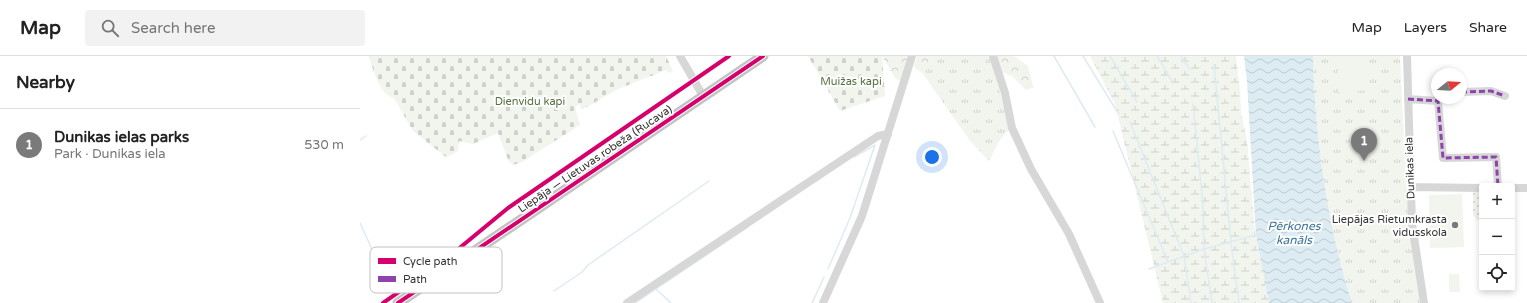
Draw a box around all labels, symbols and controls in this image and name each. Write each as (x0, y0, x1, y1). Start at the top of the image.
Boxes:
search box (85, 10, 365, 46)
text: Map (20, 17, 61, 39)
icon: search (99, 17, 121, 39)
text: Search here (131, 19, 215, 37)
text: Map (1352, 19, 1382, 36)
text: Layers (1404, 19, 1447, 36)
text: Share (1469, 19, 1507, 36)
north arrow (1431, 68, 1467, 104)
text: Nearby (16, 72, 75, 93)
park label: Muižas kapi (820, 75, 882, 88)
park label: Dienvidu kapi (495, 95, 565, 108)
street label: Liepāja — Lietuvas robeža (Rucava) (516, 102, 674, 216)
text: Dunikas ielas parks (54, 128, 189, 146)
pin: 1 (1351, 128, 1377, 161)
text: 1 (25, 137, 33, 153)
text: 530 m (304, 137, 344, 153)
street label: Dunikas iela (1402, 137, 1418, 199)
text: Park · Dunikas iela (54, 146, 166, 162)
your location (922, 147, 942, 167)
map controls (1479, 183, 1515, 291)
button: + (1479, 183, 1515, 219)
place label: Liepājas Rietumkrasta vidusskola (1332, 213, 1447, 239)
water label: Pērkones kanāls (1268, 219, 1322, 247)
button: − (1479, 219, 1515, 255)
marker: Liepājas Rietumkrasta vidusskola (1450, 220, 1460, 230)
legend (370, 247, 502, 293)
text: Cycle path (403, 255, 458, 268)
button: locate (1479, 255, 1515, 291)
text: Path (403, 273, 427, 286)

